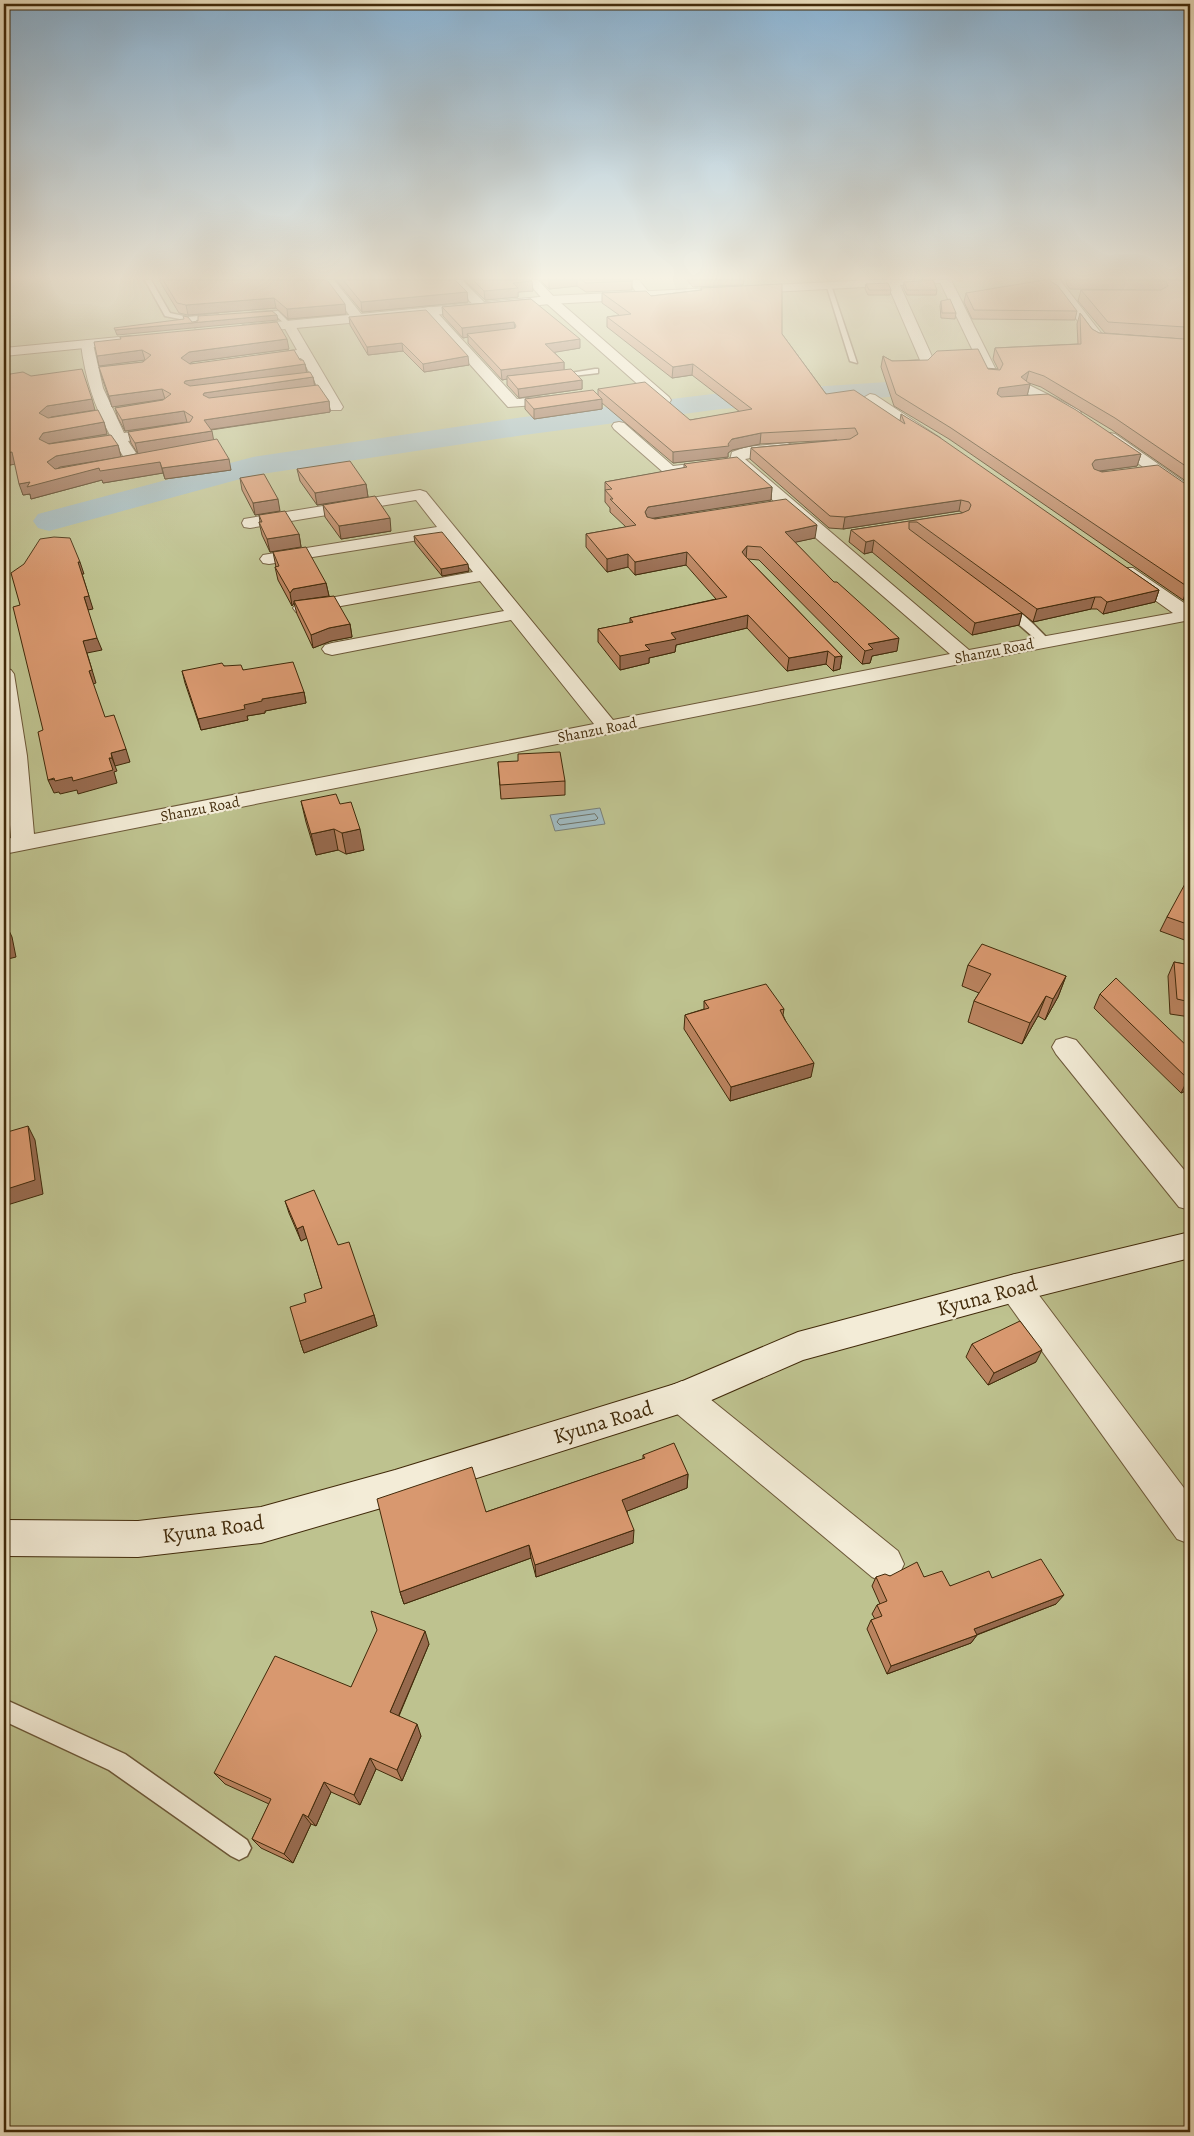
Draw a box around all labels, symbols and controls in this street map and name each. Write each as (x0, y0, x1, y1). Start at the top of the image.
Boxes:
street label: Shanzu Road (953, 633, 1036, 668)
street label: Shanzu Road (556, 712, 639, 747)
street label: Shanzu Road (159, 791, 242, 826)
street label: Kyuna Road (934, 1269, 1041, 1323)
street label: Kyuna Road (550, 1393, 657, 1450)
street label: Kyuna Road (160, 1508, 266, 1550)

